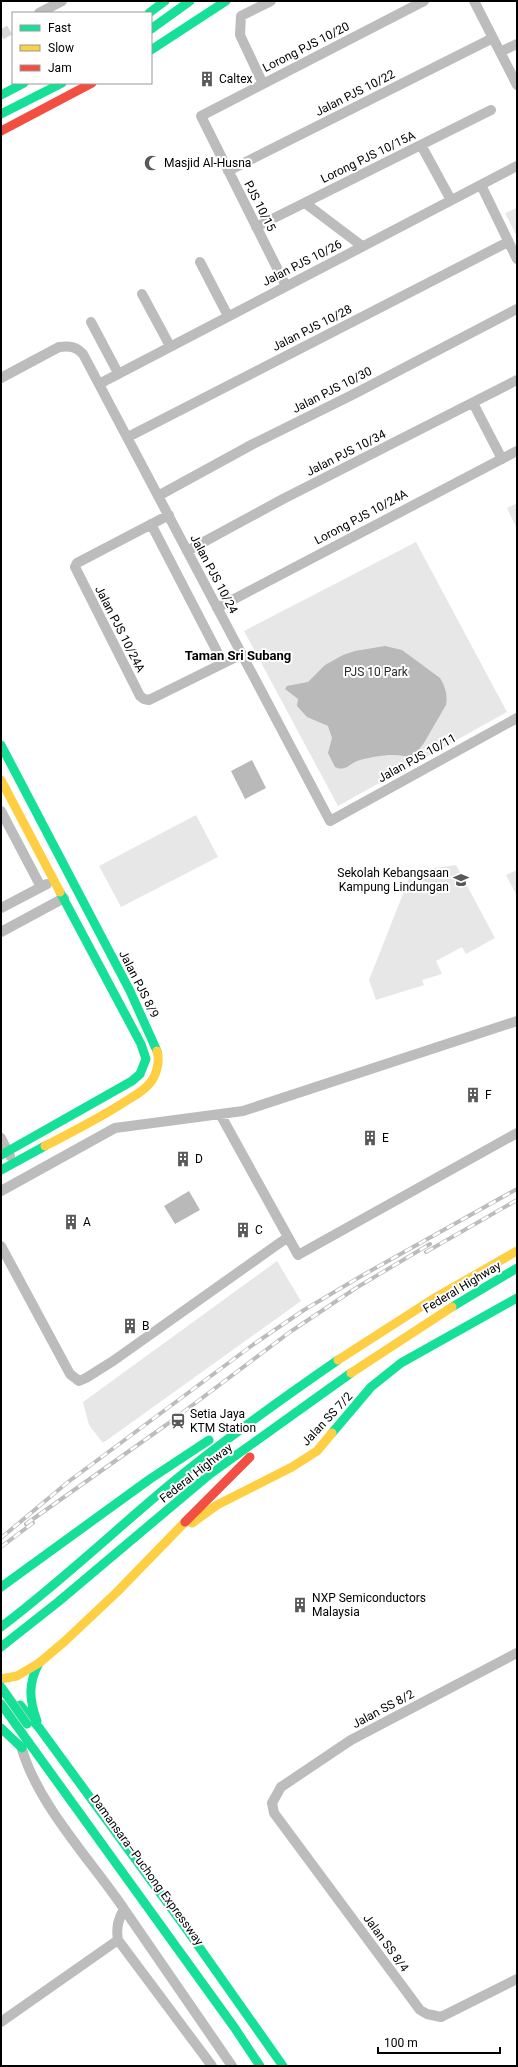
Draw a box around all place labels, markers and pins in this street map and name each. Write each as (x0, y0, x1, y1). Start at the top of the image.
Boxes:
building icon: Caltex (198, 70, 216, 88)
place label: Caltex (219, 72, 253, 86)
mosque icon: Masjid Al-Husna (143, 154, 161, 172)
place label: Masjid Al-Husna (164, 156, 251, 170)
place label: Sekolah Kebangsaan Kampung Lindungan (337, 866, 449, 894)
school or university icon: Sekolah Kebangsaan Kampung Lindungan (452, 871, 470, 889)
building icon: F (464, 1086, 482, 1104)
place label: F (485, 1088, 492, 1102)
building icon: E (361, 1129, 379, 1147)
place label: E (382, 1131, 389, 1145)
building icon: D (174, 1150, 192, 1168)
place label: D (195, 1152, 203, 1166)
building icon: A (62, 1213, 80, 1231)
place label: A (83, 1215, 91, 1229)
building icon: C (234, 1221, 252, 1239)
place label: C (255, 1223, 263, 1237)
building icon: B (121, 1317, 139, 1335)
place label: B (142, 1319, 149, 1333)
place label: Setia Jaya KTM Station (190, 1407, 256, 1435)
station icon: Setia Jaya KTM Station (169, 1412, 187, 1430)
place label: NXP Semiconductors Malaysia (312, 1591, 426, 1619)
building icon: NXP Semiconductors Malaysia (291, 1596, 309, 1614)

